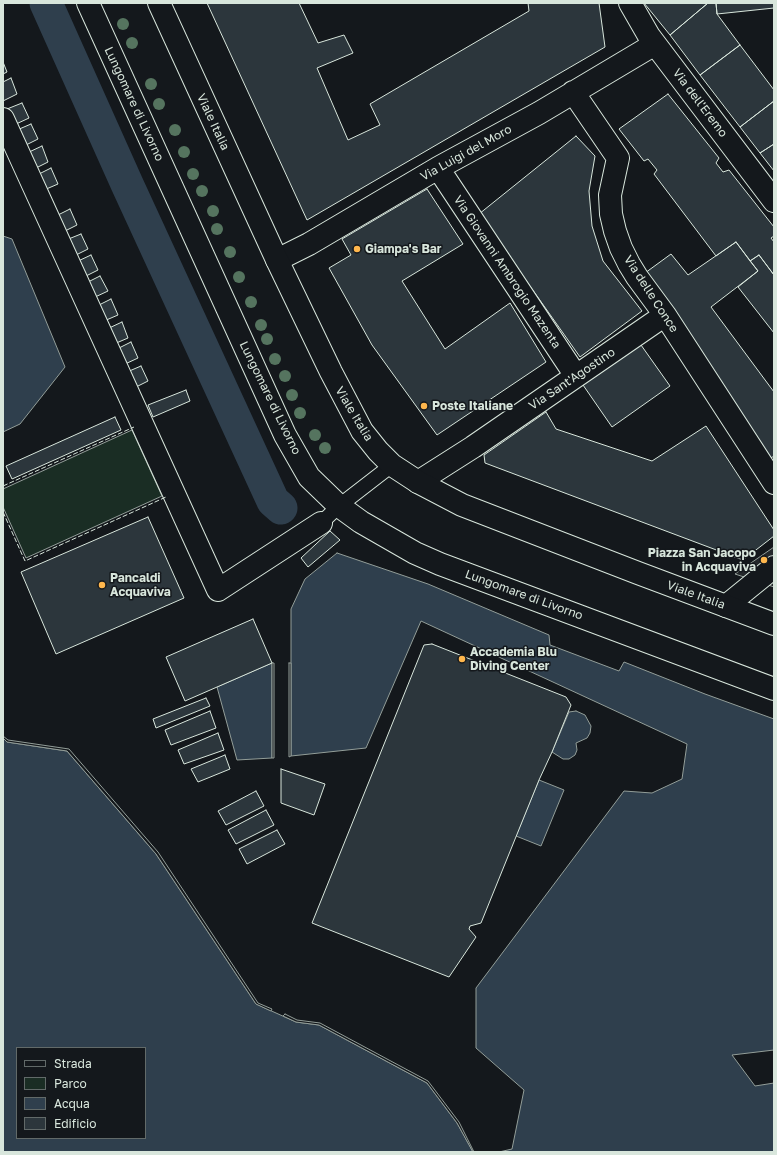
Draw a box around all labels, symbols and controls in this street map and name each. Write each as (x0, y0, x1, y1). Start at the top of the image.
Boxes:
street label: Lungomare di Livorno (101, 45, 167, 163)
street label: Via dell'Eremo (670, 66, 730, 140)
street label: Viale Italia (194, 91, 232, 153)
street label: Via Luigi del Moro (418, 122, 514, 184)
street label: Via Giovanni Ambrogio Mazenta (450, 193, 564, 351)
place label: Giampa's Bar (365, 242, 441, 256)
marker: Giampa's Bar (352, 244, 362, 254)
street label: Via delle Conce (621, 253, 681, 335)
street label: Lungomare di Livorno (236, 339, 304, 457)
street label: Via Sant'Agostino (526, 345, 618, 413)
street label: Viale Italia (332, 384, 376, 444)
place label: Poste Italiane (432, 399, 513, 413)
marker: Poste Italiane (419, 401, 429, 411)
place label: Piazza San Jacopo in Acquaviva (648, 546, 756, 574)
marker: Piazza San Jacopo in Acquaviva (759, 555, 769, 565)
street label: Lungomare di Livorno (463, 567, 585, 623)
place label: Pancaldi Acquaviva (110, 571, 171, 599)
street label: Viale Italia (665, 578, 727, 612)
marker: Pancaldi Acquaviva (97, 580, 107, 590)
place label: Accademia Blu Diving Center (470, 645, 557, 673)
marker: Accademia Blu Diving Center (457, 654, 467, 664)
legend (16, 1047, 146, 1139)
text: Strada (54, 1056, 92, 1071)
text: Parco (54, 1076, 87, 1091)
text: Acqua (54, 1096, 90, 1111)
text: Edificio (54, 1116, 96, 1131)

